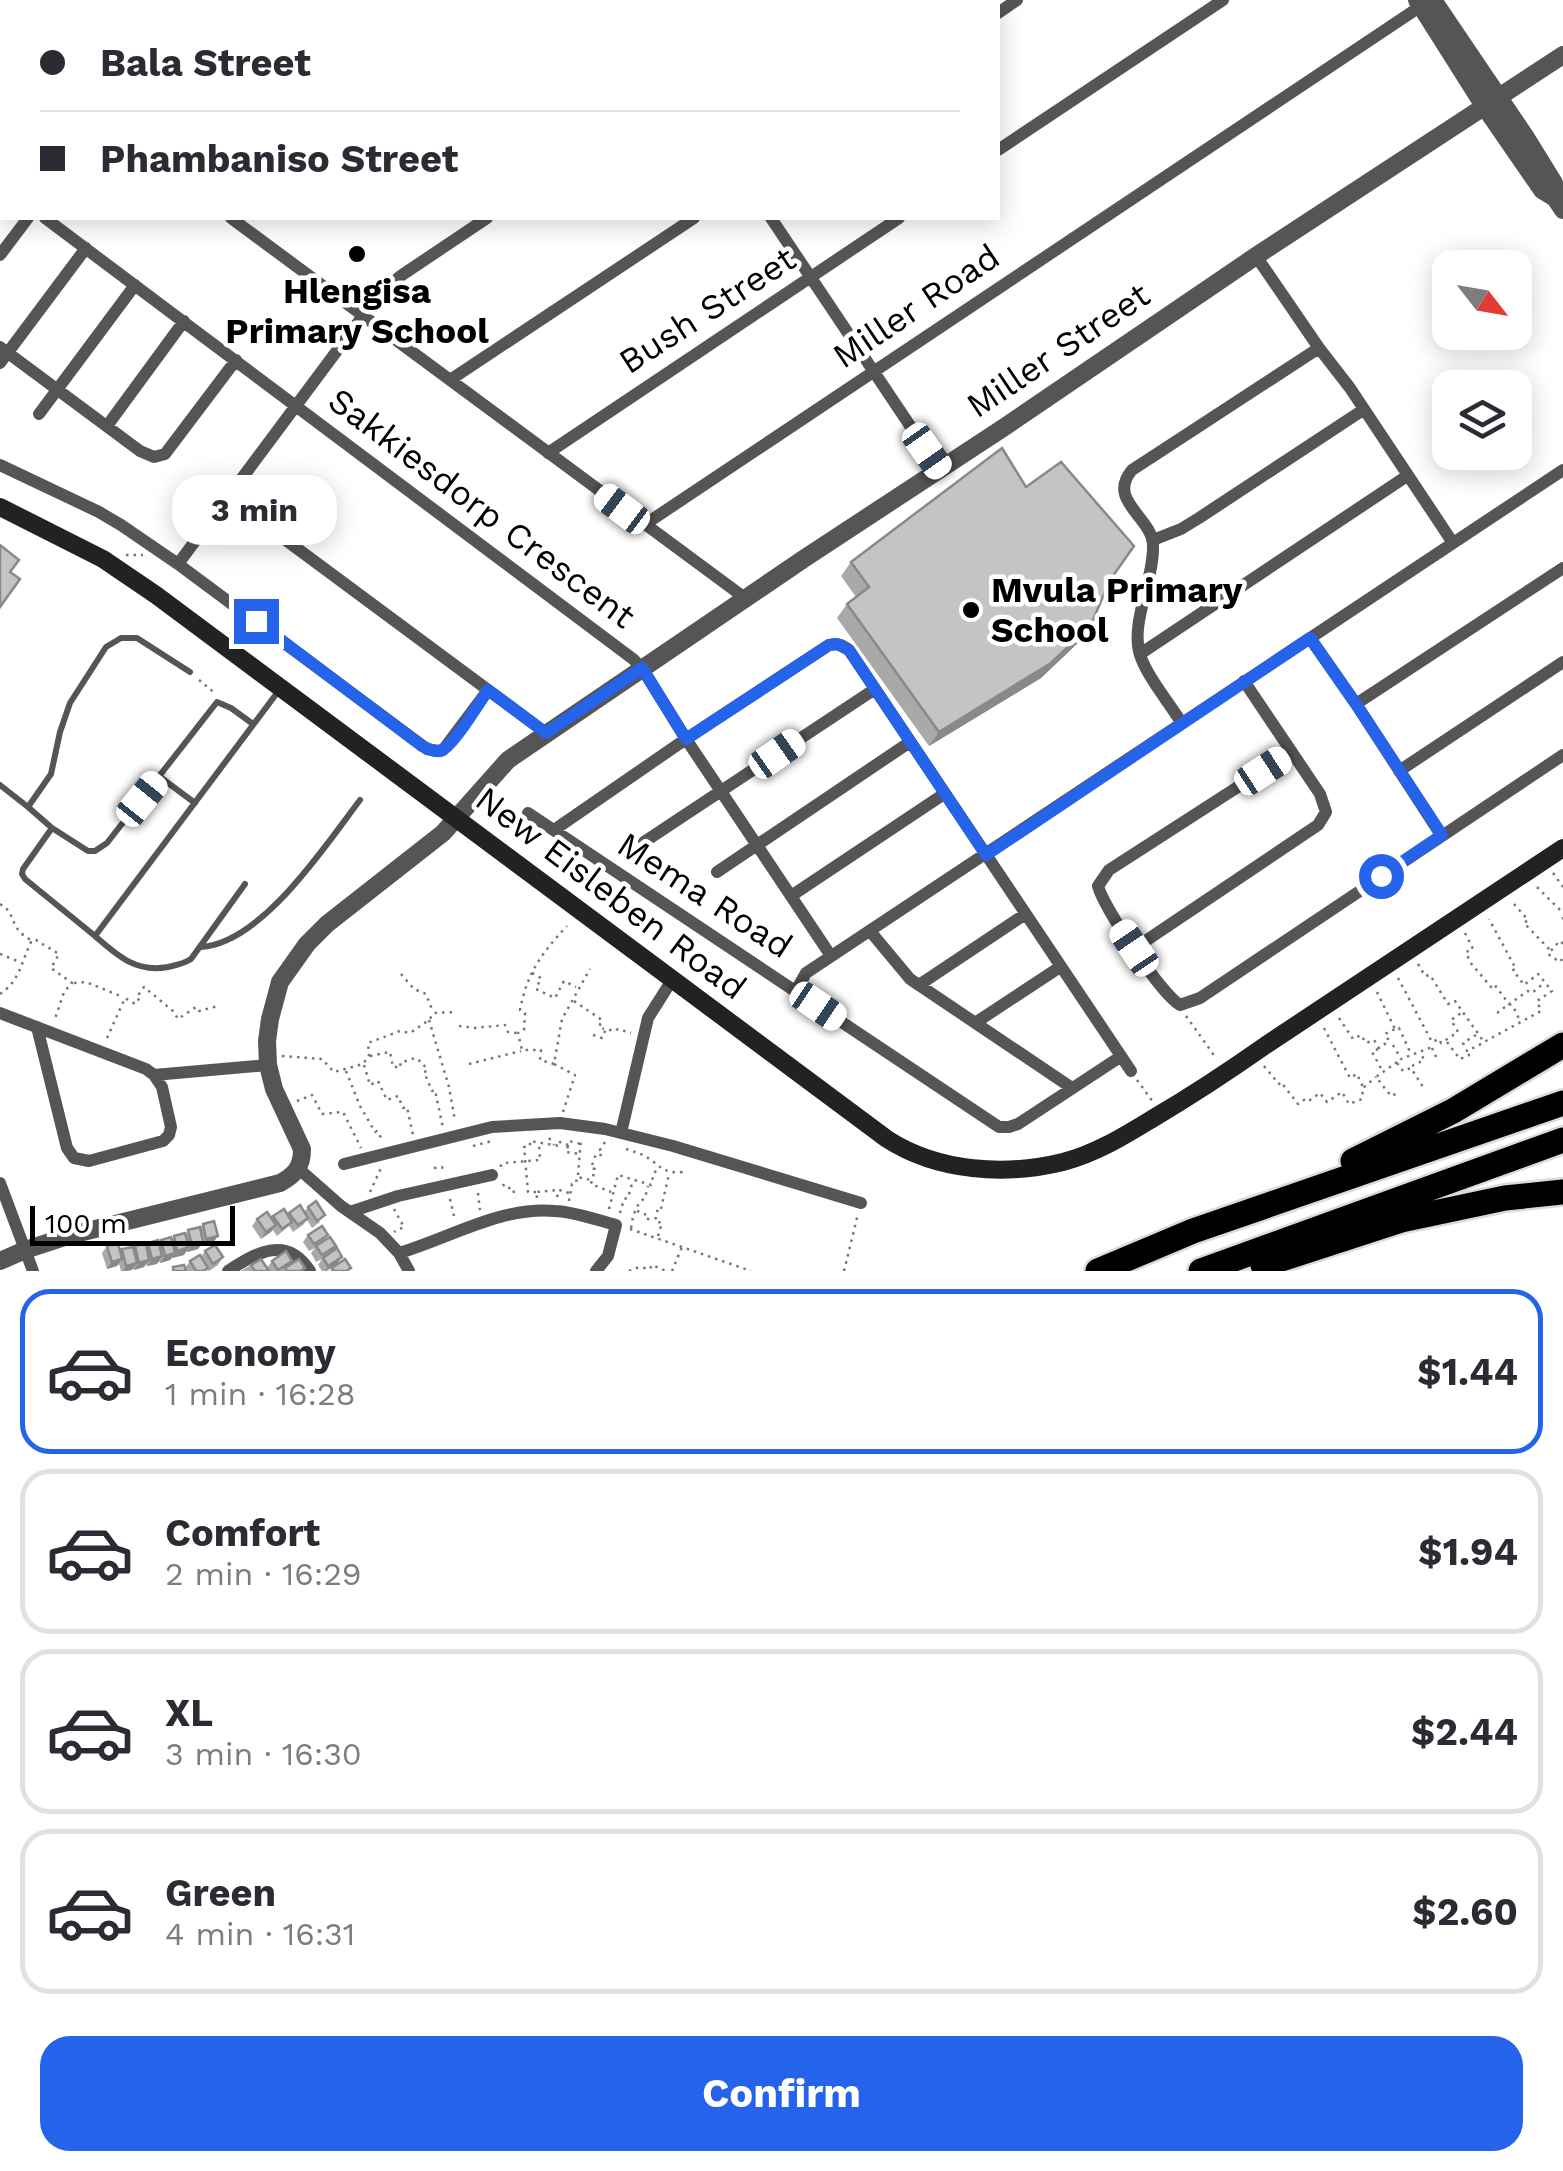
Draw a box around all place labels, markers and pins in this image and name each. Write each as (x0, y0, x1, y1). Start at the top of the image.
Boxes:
marker: Hlengisa Primary School (346, 243, 368, 265)
place label: Hlengisa Primary School (225, 270, 489, 352)
place label: Mvula Primary School (991, 569, 1243, 651)
marker: Mvula Primary School (960, 599, 982, 621)

